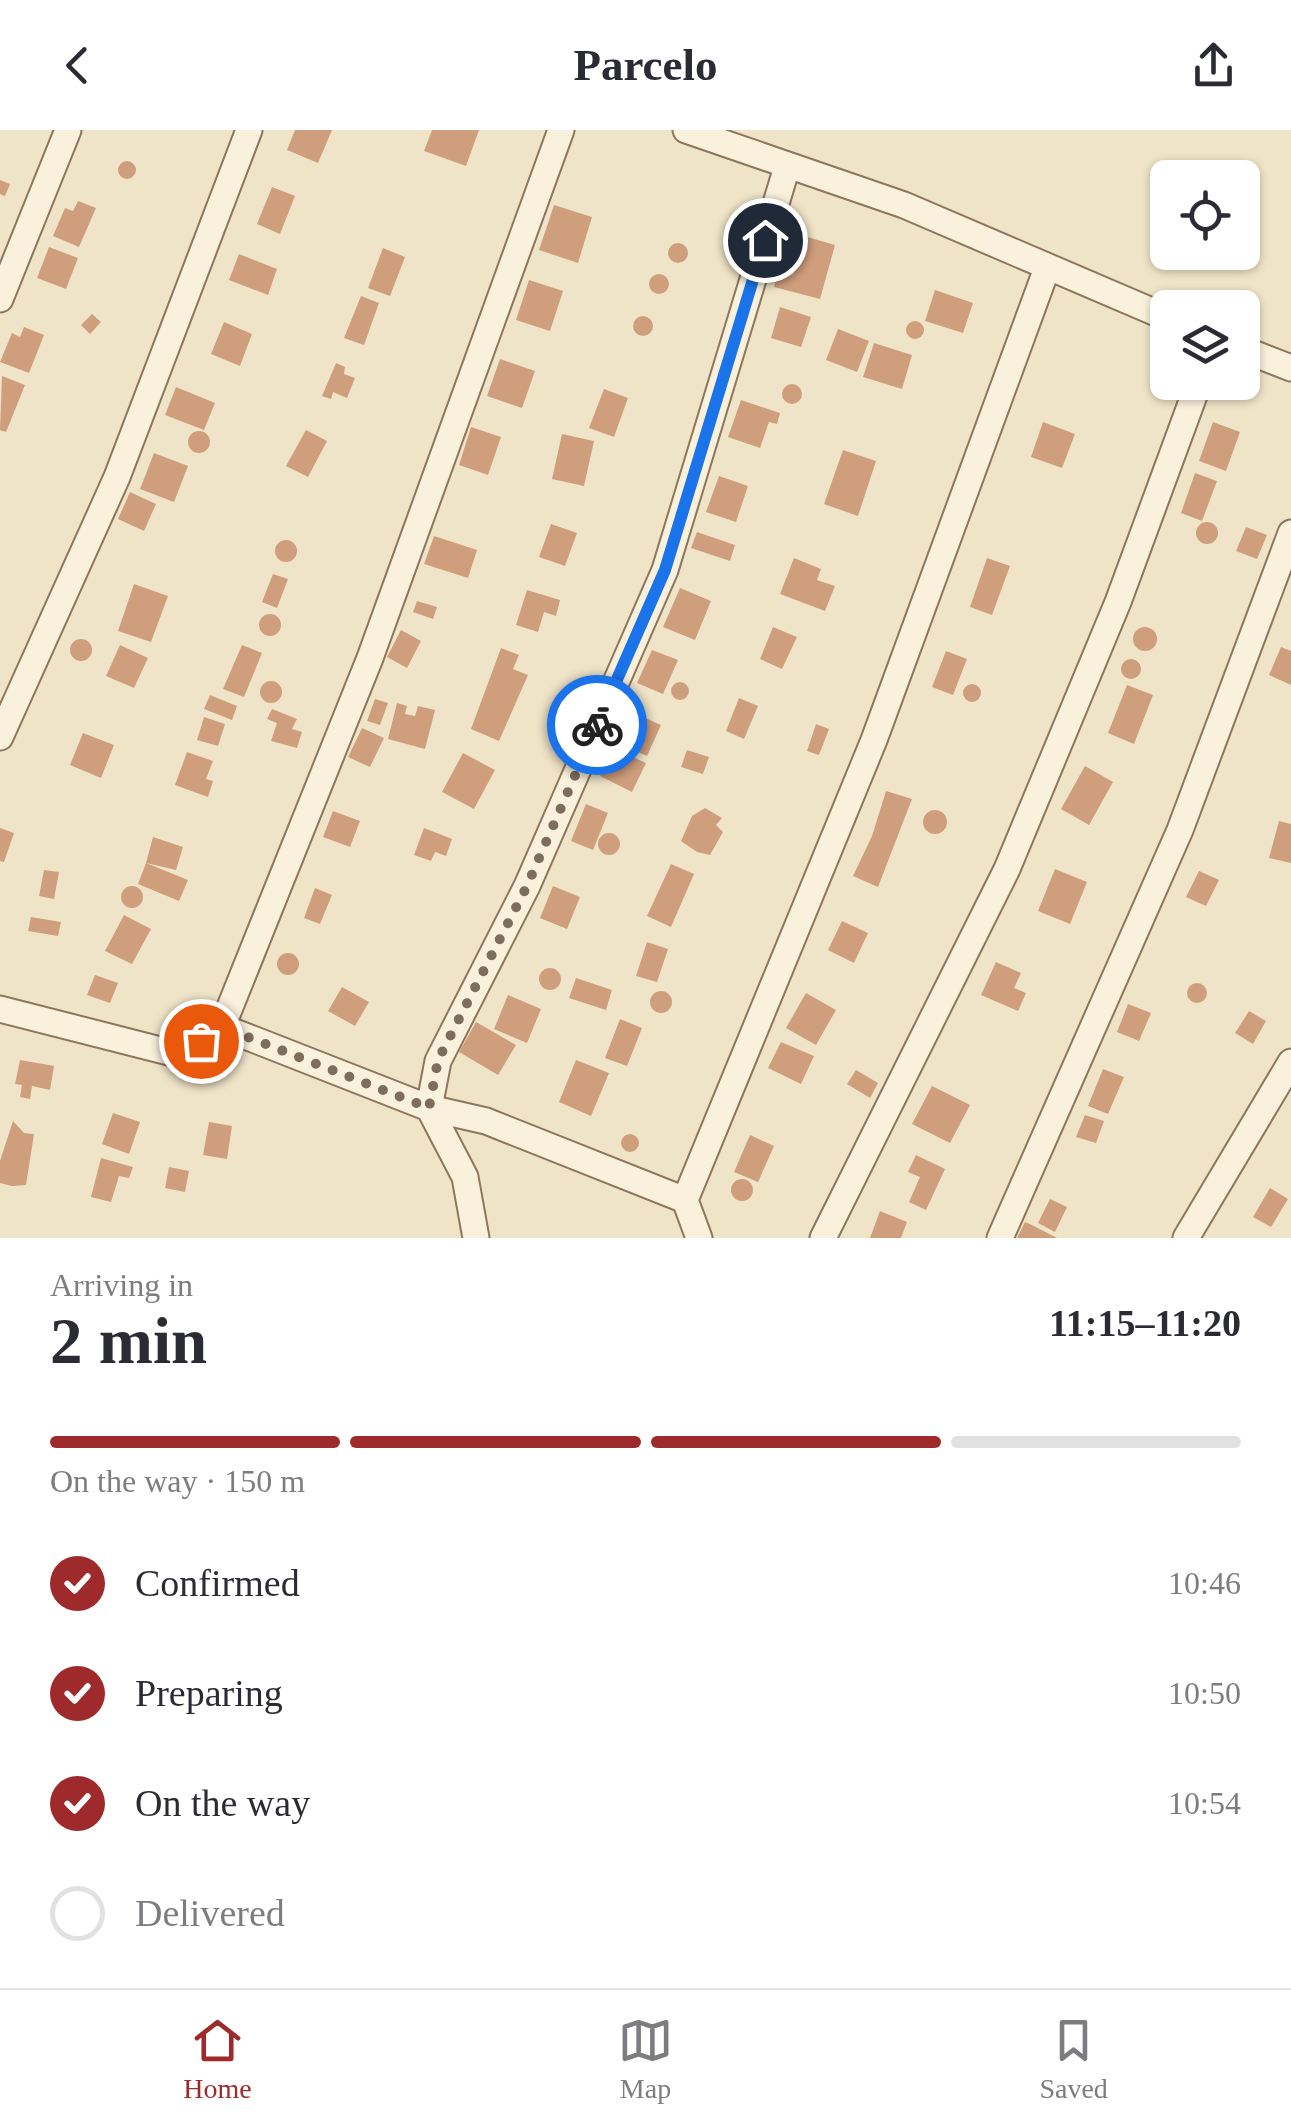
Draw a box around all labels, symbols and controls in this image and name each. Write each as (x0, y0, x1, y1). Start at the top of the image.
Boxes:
icon: back (50, 38, 105, 93)
icon: share (1186, 38, 1241, 93)
text: Parcelo (573, 40, 718, 90)
map controls (1150, 160, 1260, 400)
button: locate (1150, 160, 1260, 270)
pin (723, 198, 808, 283)
icon: home (738, 213, 793, 268)
button: layers (1150, 290, 1260, 400)
courier (547, 675, 647, 775)
icon: bike (570, 698, 625, 753)
pin (159, 999, 244, 1084)
icon: bag (174, 1014, 229, 1069)
text: Arriving in (50, 1267, 193, 1303)
text: 11:15–11:20 (1049, 1302, 1241, 1344)
text: 2 min (50, 1305, 207, 1377)
text: On the way · 150 m (50, 1463, 305, 1499)
icon: check (50, 1556, 105, 1611)
text: Confirmed (135, 1562, 300, 1604)
text: 10:46 (1168, 1565, 1241, 1601)
icon: check (50, 1666, 105, 1721)
text: Preparing (135, 1672, 283, 1714)
text: 10:50 (1168, 1675, 1241, 1711)
icon: check (50, 1776, 105, 1831)
text: On the way (135, 1782, 310, 1824)
text: 10:54 (1168, 1785, 1241, 1821)
text: Delivered (135, 1892, 285, 1934)
tab: Home (183, 2013, 252, 2105)
tab: Map (618, 2013, 673, 2105)
tab: Saved (1039, 2013, 1108, 2105)

